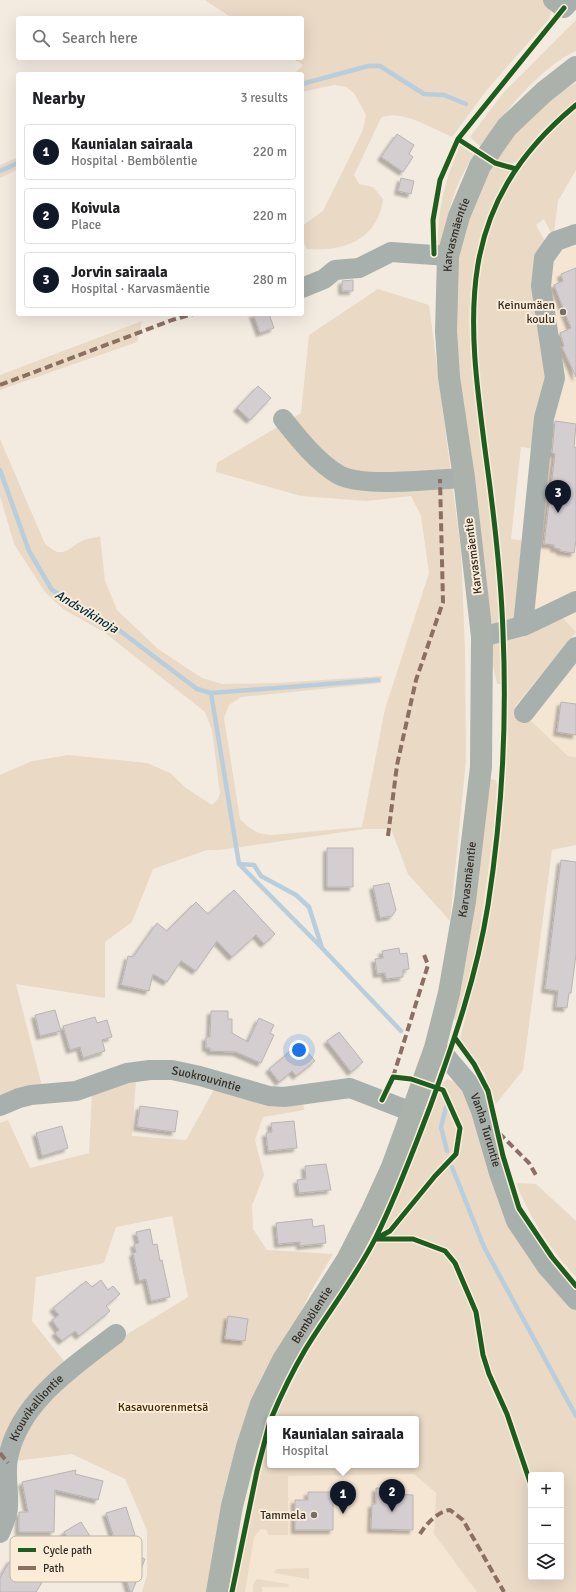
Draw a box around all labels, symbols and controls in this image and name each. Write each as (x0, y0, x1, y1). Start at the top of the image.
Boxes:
search box (16, 16, 304, 60)
icon: search (30, 27, 52, 49)
text: Search here (62, 29, 138, 47)
text: Nearby (32, 88, 85, 109)
text: 3 results (240, 90, 288, 106)
text: Kaunialan sairaala (71, 135, 193, 153)
text: 1 (42, 144, 50, 160)
text: 220 m (253, 144, 287, 160)
text: Hospital · Bembölentie (71, 153, 198, 169)
street label: Karvasmäentie (441, 196, 474, 272)
text: Koivula (71, 199, 120, 217)
text: 2 (42, 208, 50, 224)
text: 220 m (253, 208, 287, 224)
text: Place (71, 217, 101, 233)
text: Jorvin sairaala (71, 263, 168, 281)
text: 3 (42, 272, 50, 288)
text: 280 m (253, 272, 287, 288)
text: Hospital · Karvasmäentie (71, 281, 210, 297)
place label: Keinumäen koulu (498, 298, 555, 327)
marker: Keinumäen koulu (558, 307, 568, 317)
pin: 3 (545, 480, 571, 513)
street label: Karvasmäentie (461, 517, 486, 595)
water label: Andsvikinoja (52, 587, 121, 637)
street label: Karvasmäentie (455, 841, 480, 919)
your location (289, 1040, 309, 1060)
street label: Suokrouvintie (170, 1063, 243, 1096)
street label: Vanha Turuntie (467, 1091, 504, 1169)
street label: Bembölentie (288, 1284, 336, 1347)
street label: Krouvikalliontie (6, 1371, 67, 1444)
park label: Kasavuorenmetsä (118, 1400, 208, 1415)
popup (267, 1416, 419, 1468)
text: Kaunialan sairaala (282, 1425, 404, 1443)
text: Hospital (282, 1443, 329, 1459)
map controls (528, 1472, 564, 1580)
button: + (528, 1472, 564, 1508)
pin: 2 (379, 1479, 405, 1512)
pin: 1 (330, 1481, 356, 1514)
place label: Tammela (260, 1508, 306, 1523)
button: − (528, 1508, 564, 1544)
marker: Tammela (309, 1510, 319, 1520)
legend (10, 1536, 142, 1582)
text: Cycle path (43, 1544, 92, 1557)
button: layers (528, 1544, 564, 1580)
text: Path (43, 1562, 64, 1575)

